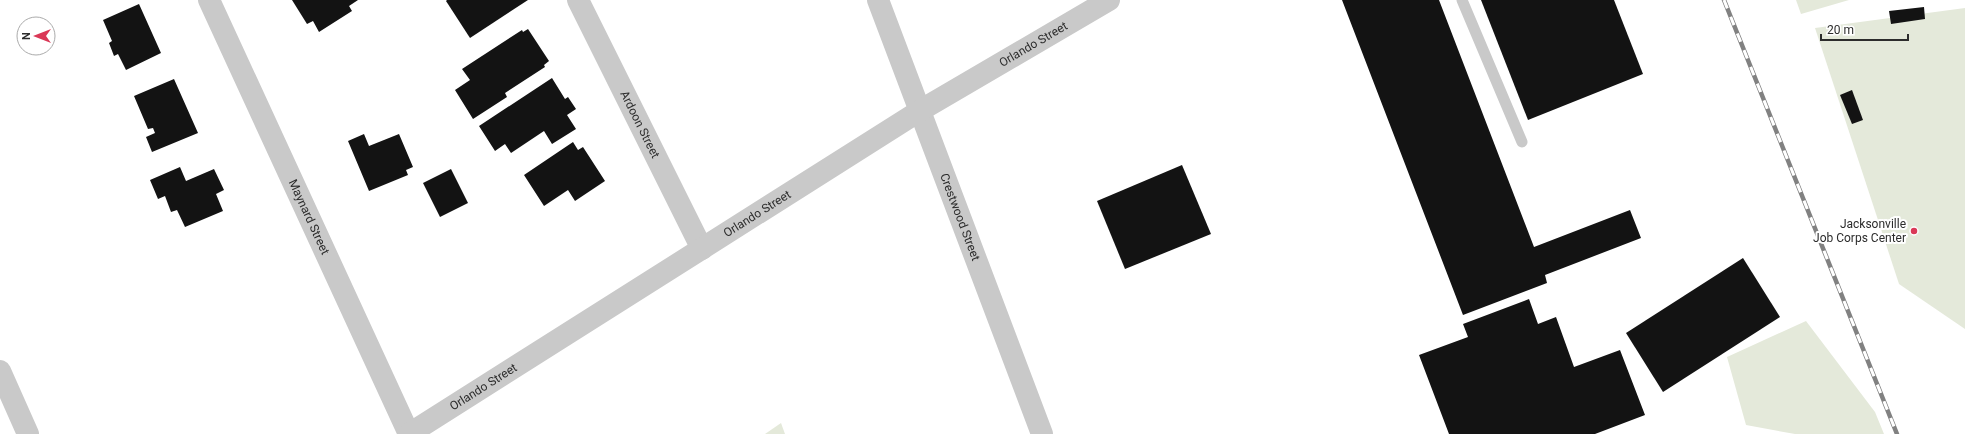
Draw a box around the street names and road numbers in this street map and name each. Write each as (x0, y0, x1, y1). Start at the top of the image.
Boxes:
street label: Orlando Street (997, 19, 1070, 70)
street label: Ardoon Street (617, 88, 663, 161)
street label: Crestwood Street (937, 171, 983, 263)
street label: Maynard Street (286, 177, 332, 257)
street label: Orlando Street (721, 187, 793, 240)
street label: Orlando Street (447, 360, 520, 413)

